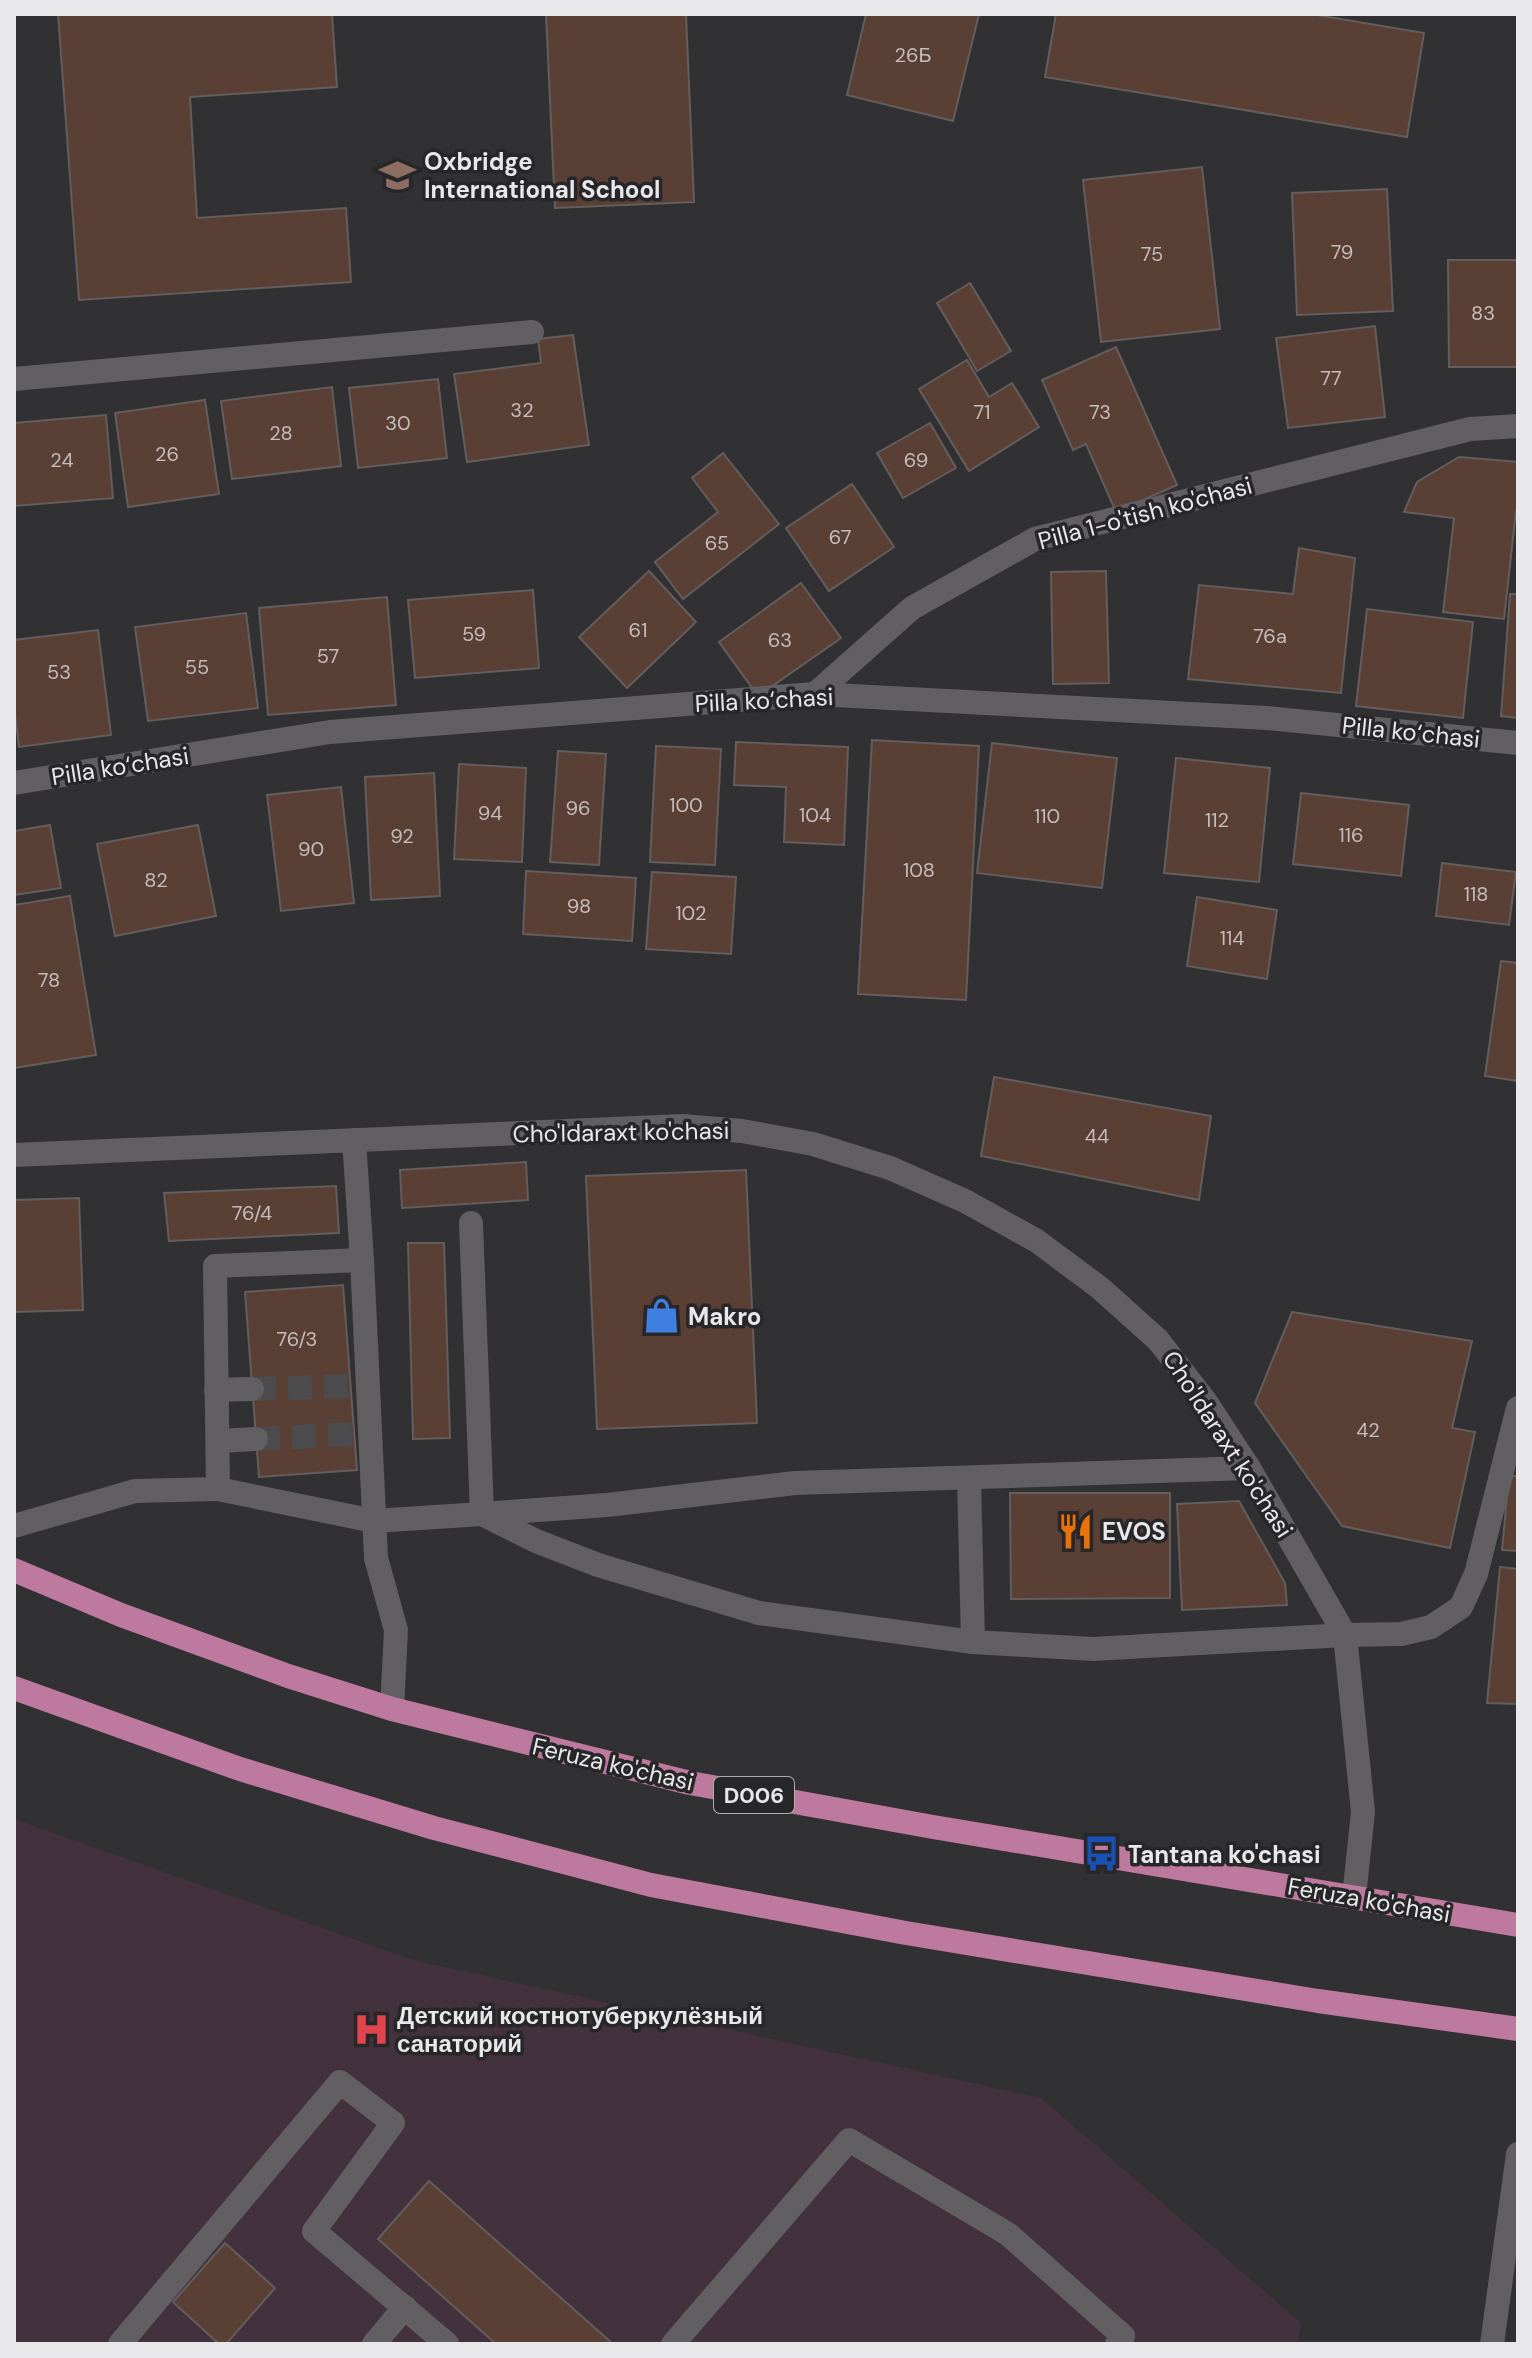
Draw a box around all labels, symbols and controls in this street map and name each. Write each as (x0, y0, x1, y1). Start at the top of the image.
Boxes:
house number: 26Б (894, 42, 932, 68)
place label: Oxbridge International School (424, 146, 661, 205)
school or university icon: Oxbridge International School (379, 156, 417, 194)
house number: 79 (1331, 239, 1353, 265)
house number: 75 (1141, 241, 1163, 267)
house number: 83 (1471, 300, 1495, 326)
house number: 77 (1320, 365, 1342, 391)
house number: 32 (510, 397, 534, 423)
house number: 71 (974, 399, 991, 425)
house number: 73 (1089, 399, 1111, 425)
house number: 30 (385, 410, 411, 436)
house number: 28 (269, 420, 293, 446)
house number: 26 (155, 441, 179, 467)
house number: 24 (50, 447, 74, 473)
house number: 69 (904, 447, 928, 473)
street label: Pilla 1-o'tish ko'chasi (1035, 470, 1255, 556)
house number: 67 (829, 524, 851, 550)
house number: 65 (705, 530, 729, 556)
house number: 61 (629, 617, 647, 643)
house number: 59 (462, 621, 486, 647)
house number: 76a (1253, 623, 1287, 649)
house number: 63 (768, 627, 792, 653)
house number: 57 (317, 643, 339, 669)
house number: 55 (185, 654, 209, 680)
house number: 53 (47, 659, 71, 685)
street label: Pilla ko‘chasi (694, 681, 834, 719)
street label: Pilla ko‘chasi (1340, 709, 1482, 755)
street label: Pilla ko‘chasi (49, 740, 191, 792)
house number: 100 (669, 792, 703, 818)
house number: 96 (565, 795, 591, 821)
house number: 94 (478, 800, 502, 826)
house number: 104 (799, 802, 831, 828)
house number: 110 (1034, 803, 1060, 829)
house number: 112 (1205, 807, 1229, 833)
house number: 116 (1338, 822, 1364, 848)
house number: 92 (390, 823, 414, 849)
house number: 90 (298, 836, 324, 862)
house number: 108 (903, 857, 935, 883)
house number: 82 (144, 867, 168, 893)
house number: 118 (1464, 881, 1488, 907)
house number: 98 (567, 893, 591, 919)
house number: 102 (675, 900, 707, 926)
house number: 114 (1220, 925, 1244, 951)
house number: 78 (38, 967, 60, 993)
street label: Cho'ldaraxt ko'chasi (512, 1115, 730, 1149)
house number: 44 (1085, 1123, 1109, 1149)
house number: 76/4 (232, 1200, 272, 1226)
shop icon: Makro (643, 1297, 681, 1335)
place label: Makro (688, 1301, 761, 1332)
house number: 76/3 (277, 1326, 317, 1352)
street label: Cho'ldaraxt ko'chasi (1156, 1345, 1300, 1543)
house number: 42 (1356, 1417, 1380, 1443)
restaurant icon: EVOS (1057, 1512, 1095, 1550)
place label: EVOS (1102, 1516, 1166, 1547)
street label: Feruza ko'chasi (529, 1730, 697, 1798)
road number: D006 (714, 1777, 794, 1813)
bus stop icon: Tantana ko'chasi (1083, 1835, 1121, 1873)
place label: Tantana ko'chasi (1128, 1839, 1321, 1870)
street label: Feruza ko'chasi (1285, 1870, 1453, 1930)
place label: Детский костнотуберкулёзный санаторий (397, 2000, 763, 2059)
hospital icon: Детский костнотуберкулёзный санаторий (352, 2010, 390, 2048)

